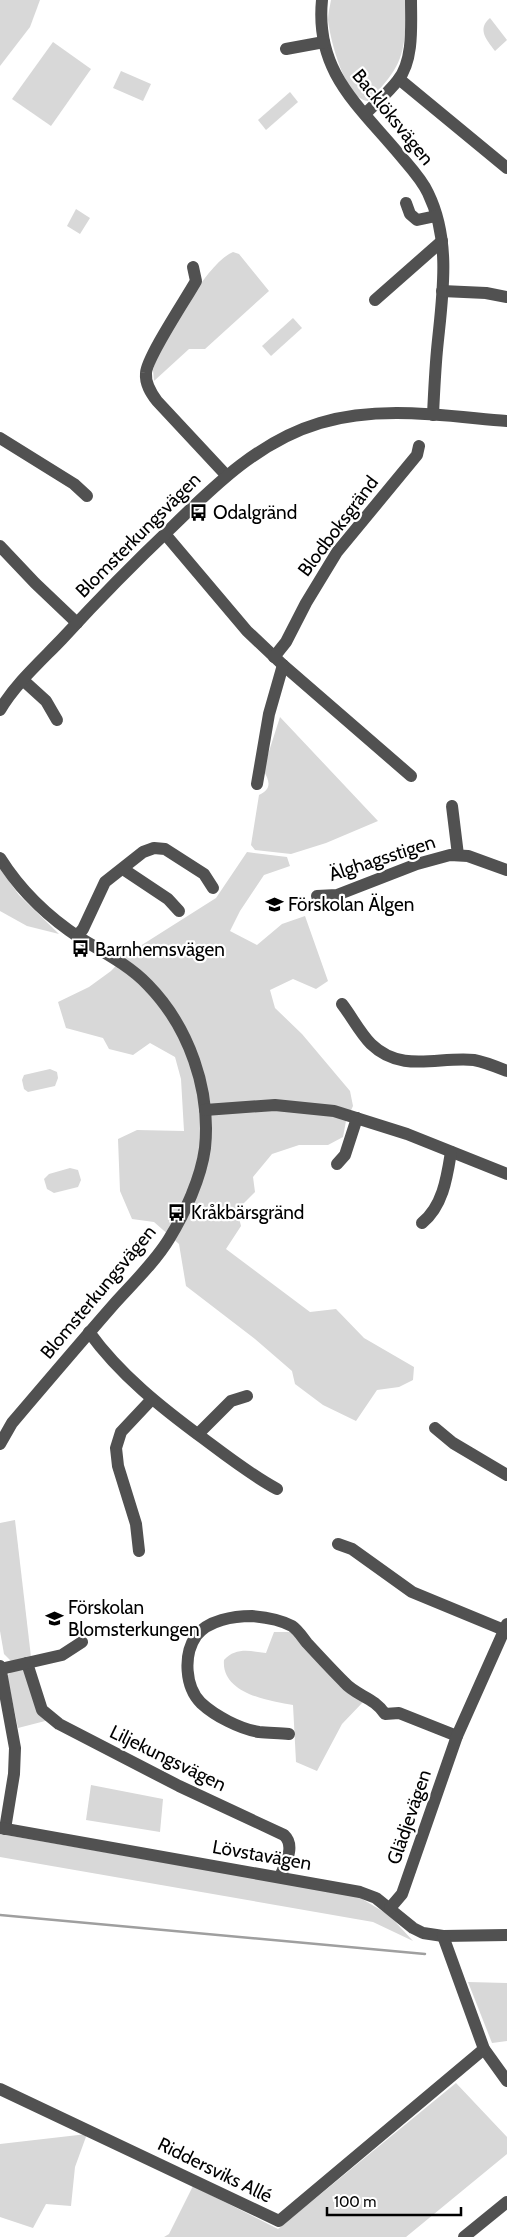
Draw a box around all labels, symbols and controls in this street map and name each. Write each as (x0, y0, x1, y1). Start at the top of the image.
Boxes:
street label: Backlöksvägen (347, 64, 439, 170)
street label: Blomsterkungsvägen (71, 468, 205, 602)
street label: Blodboksgränd (293, 471, 383, 581)
place label: Odalgränd (213, 501, 297, 524)
bus stop icon: Odalgränd (189, 502, 209, 522)
street label: Älghagsstigen (326, 830, 438, 886)
place label: Förskolan Älgen (288, 893, 414, 916)
school or university icon: Förskolan Älgen (264, 894, 284, 914)
place label: Barnhemsvägen (95, 938, 225, 961)
bus stop icon: Barnhemsvägen (71, 939, 91, 959)
place label: Kråkbärsgränd (191, 1201, 304, 1224)
bus stop icon: Kråkbärsgränd (167, 1202, 187, 1222)
street label: Blomsterkungsvägen (35, 1221, 161, 1363)
place label: Förskolan Blomsterkungen (68, 1596, 200, 1641)
school or university icon: Förskolan Blomsterkungen (44, 1608, 64, 1628)
street label: Liljekungsvägen (106, 1720, 230, 1796)
street label: Glädjevägen (382, 1767, 436, 1867)
street label: Lövstavägen (211, 1835, 313, 1875)
street label: Riddersviks Allé (154, 2132, 276, 2208)
scale bar (327, 2184, 461, 2216)
text: 100 m (334, 2193, 376, 2211)

